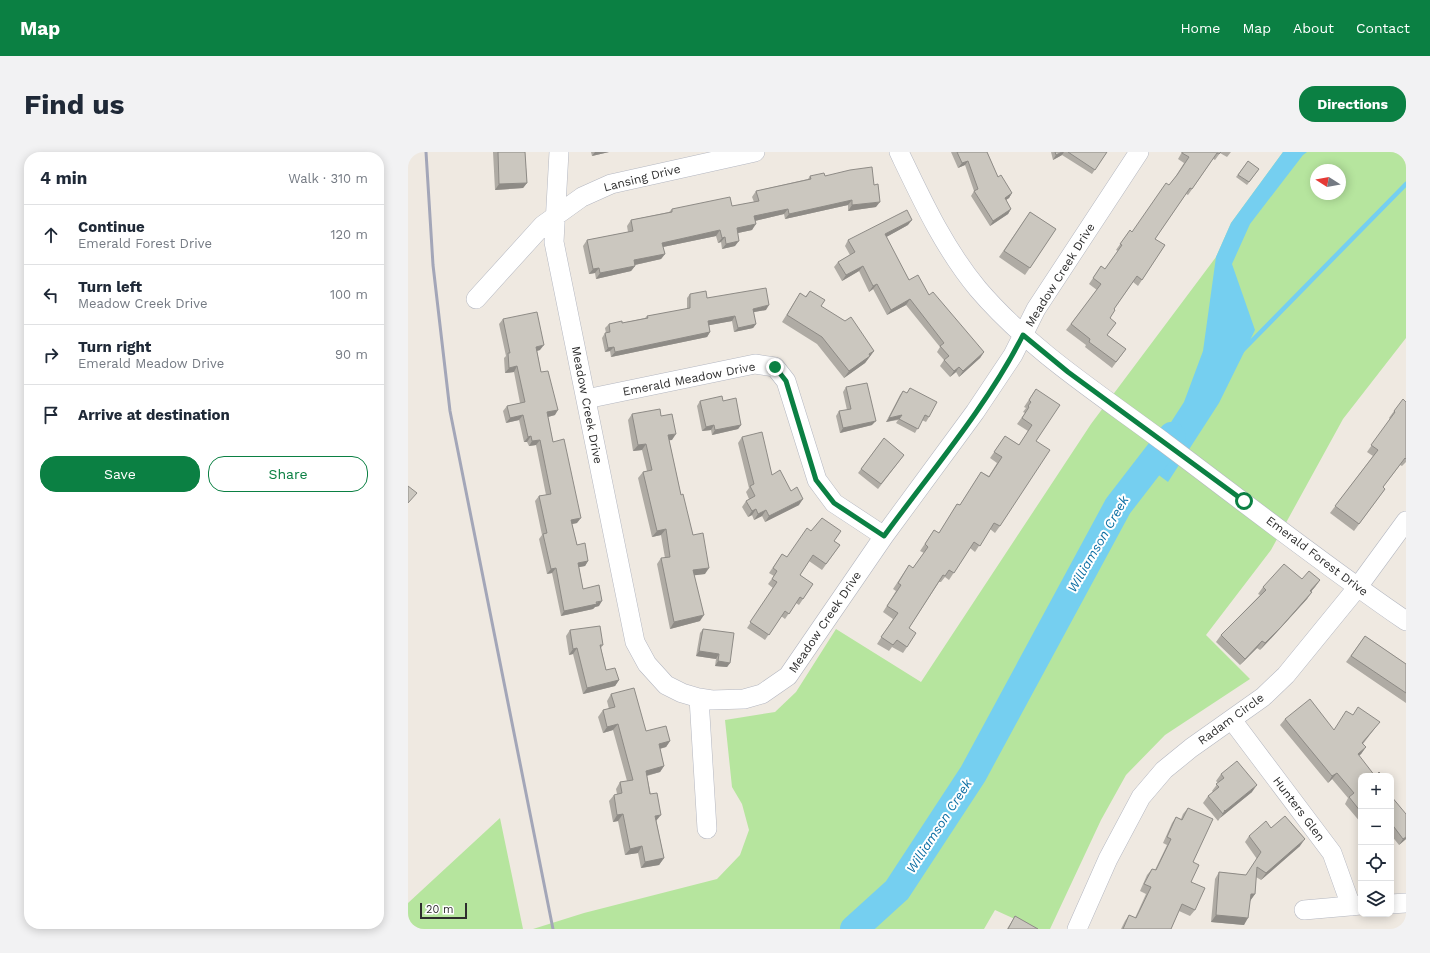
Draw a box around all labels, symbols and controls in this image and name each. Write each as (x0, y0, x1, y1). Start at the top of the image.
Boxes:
text: Map (20, 17, 60, 40)
text: Home (1180, 20, 1220, 36)
text: Map (1242, 20, 1271, 36)
text: About (1293, 20, 1334, 36)
text: Contact (1356, 20, 1410, 36)
button: Directions (1299, 86, 1406, 122)
text: Find us (24, 88, 124, 121)
street label: Lansing Drive (602, 162, 682, 194)
north arrow (1310, 164, 1346, 200)
text: 4 min (40, 168, 87, 188)
text: Walk · 310 m (288, 171, 368, 186)
text: Continue (78, 218, 145, 236)
street label: Meadow Creek Drive (1022, 221, 1098, 329)
icon: ahead (40, 224, 62, 246)
text: 120 m (330, 227, 368, 242)
text: Emerald Forest Drive (78, 236, 212, 251)
text: Turn left (78, 278, 142, 296)
icon: left (40, 284, 62, 306)
text: 100 m (330, 287, 368, 302)
text: Meadow Creek Drive (78, 296, 207, 311)
text: Turn right (78, 338, 151, 356)
icon: right (40, 344, 62, 366)
street label: Meadow Creek Drive (569, 345, 605, 465)
text: 90 m (335, 347, 368, 362)
text: Emerald Meadow Drive (78, 356, 224, 371)
route end (766, 358, 784, 376)
street label: Emerald Meadow Drive (621, 359, 757, 399)
icon: arrive (40, 404, 62, 426)
text: Arrive at destination (78, 406, 230, 424)
button: Save (40, 456, 200, 492)
button: Share (208, 456, 368, 492)
water label: Williamson Creek (1064, 492, 1132, 595)
route start (1235, 492, 1253, 510)
street label: Emerald Forest Drive (1263, 513, 1371, 599)
street label: Meadow Creek Drive (786, 568, 864, 675)
street label: Radam Circle (1195, 690, 1267, 748)
map controls (1358, 773, 1394, 917)
button: + (1358, 773, 1394, 809)
street label: Hunters Glen (1270, 774, 1328, 844)
water label: Williamson Creek (903, 776, 975, 876)
button: − (1358, 809, 1394, 845)
button: locate (1358, 845, 1394, 881)
button: layers (1358, 881, 1394, 917)
scale bar (420, 901, 467, 920)
text: 20 m (426, 903, 454, 916)

